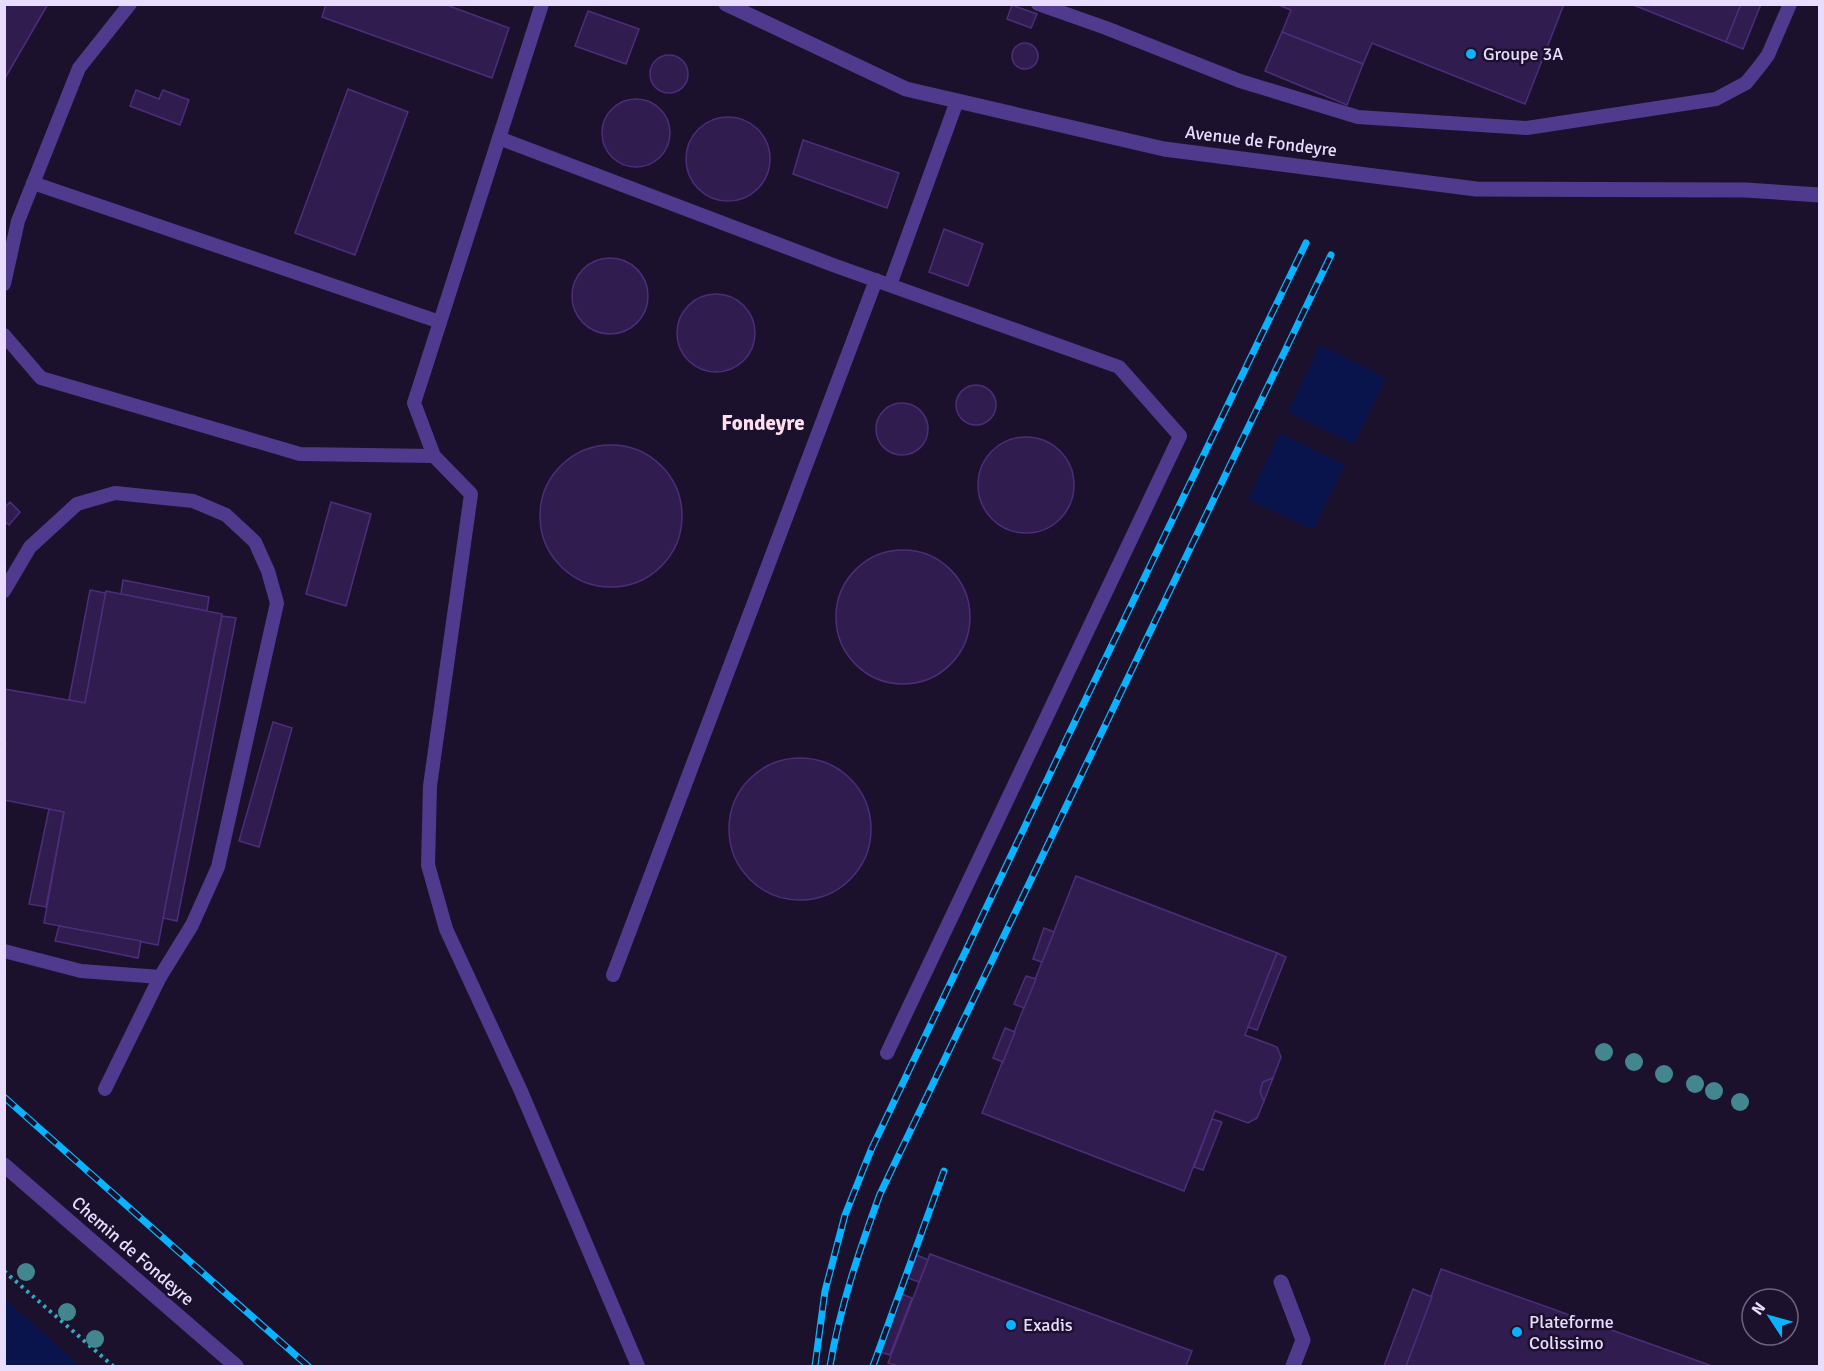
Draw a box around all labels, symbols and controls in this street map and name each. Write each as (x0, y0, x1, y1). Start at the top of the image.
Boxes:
place label: Groupe 3A (1483, 43, 1563, 65)
marker: Groupe 3A (1464, 47, 1478, 61)
street label: Avenue de Fondeyre (1184, 121, 1338, 161)
district label: Fondeyre (721, 410, 805, 436)
street label: Chemin de Fondeyre (67, 1192, 199, 1310)
north arrow (1740, 1287, 1800, 1347)
text: N (1747, 1298, 1770, 1319)
place label: Plateforme Colissimo (1529, 1311, 1614, 1354)
place label: Exadis (1023, 1314, 1073, 1336)
marker: Exadis (1004, 1318, 1018, 1332)
marker: Plateforme Colissimo (1510, 1325, 1524, 1339)

